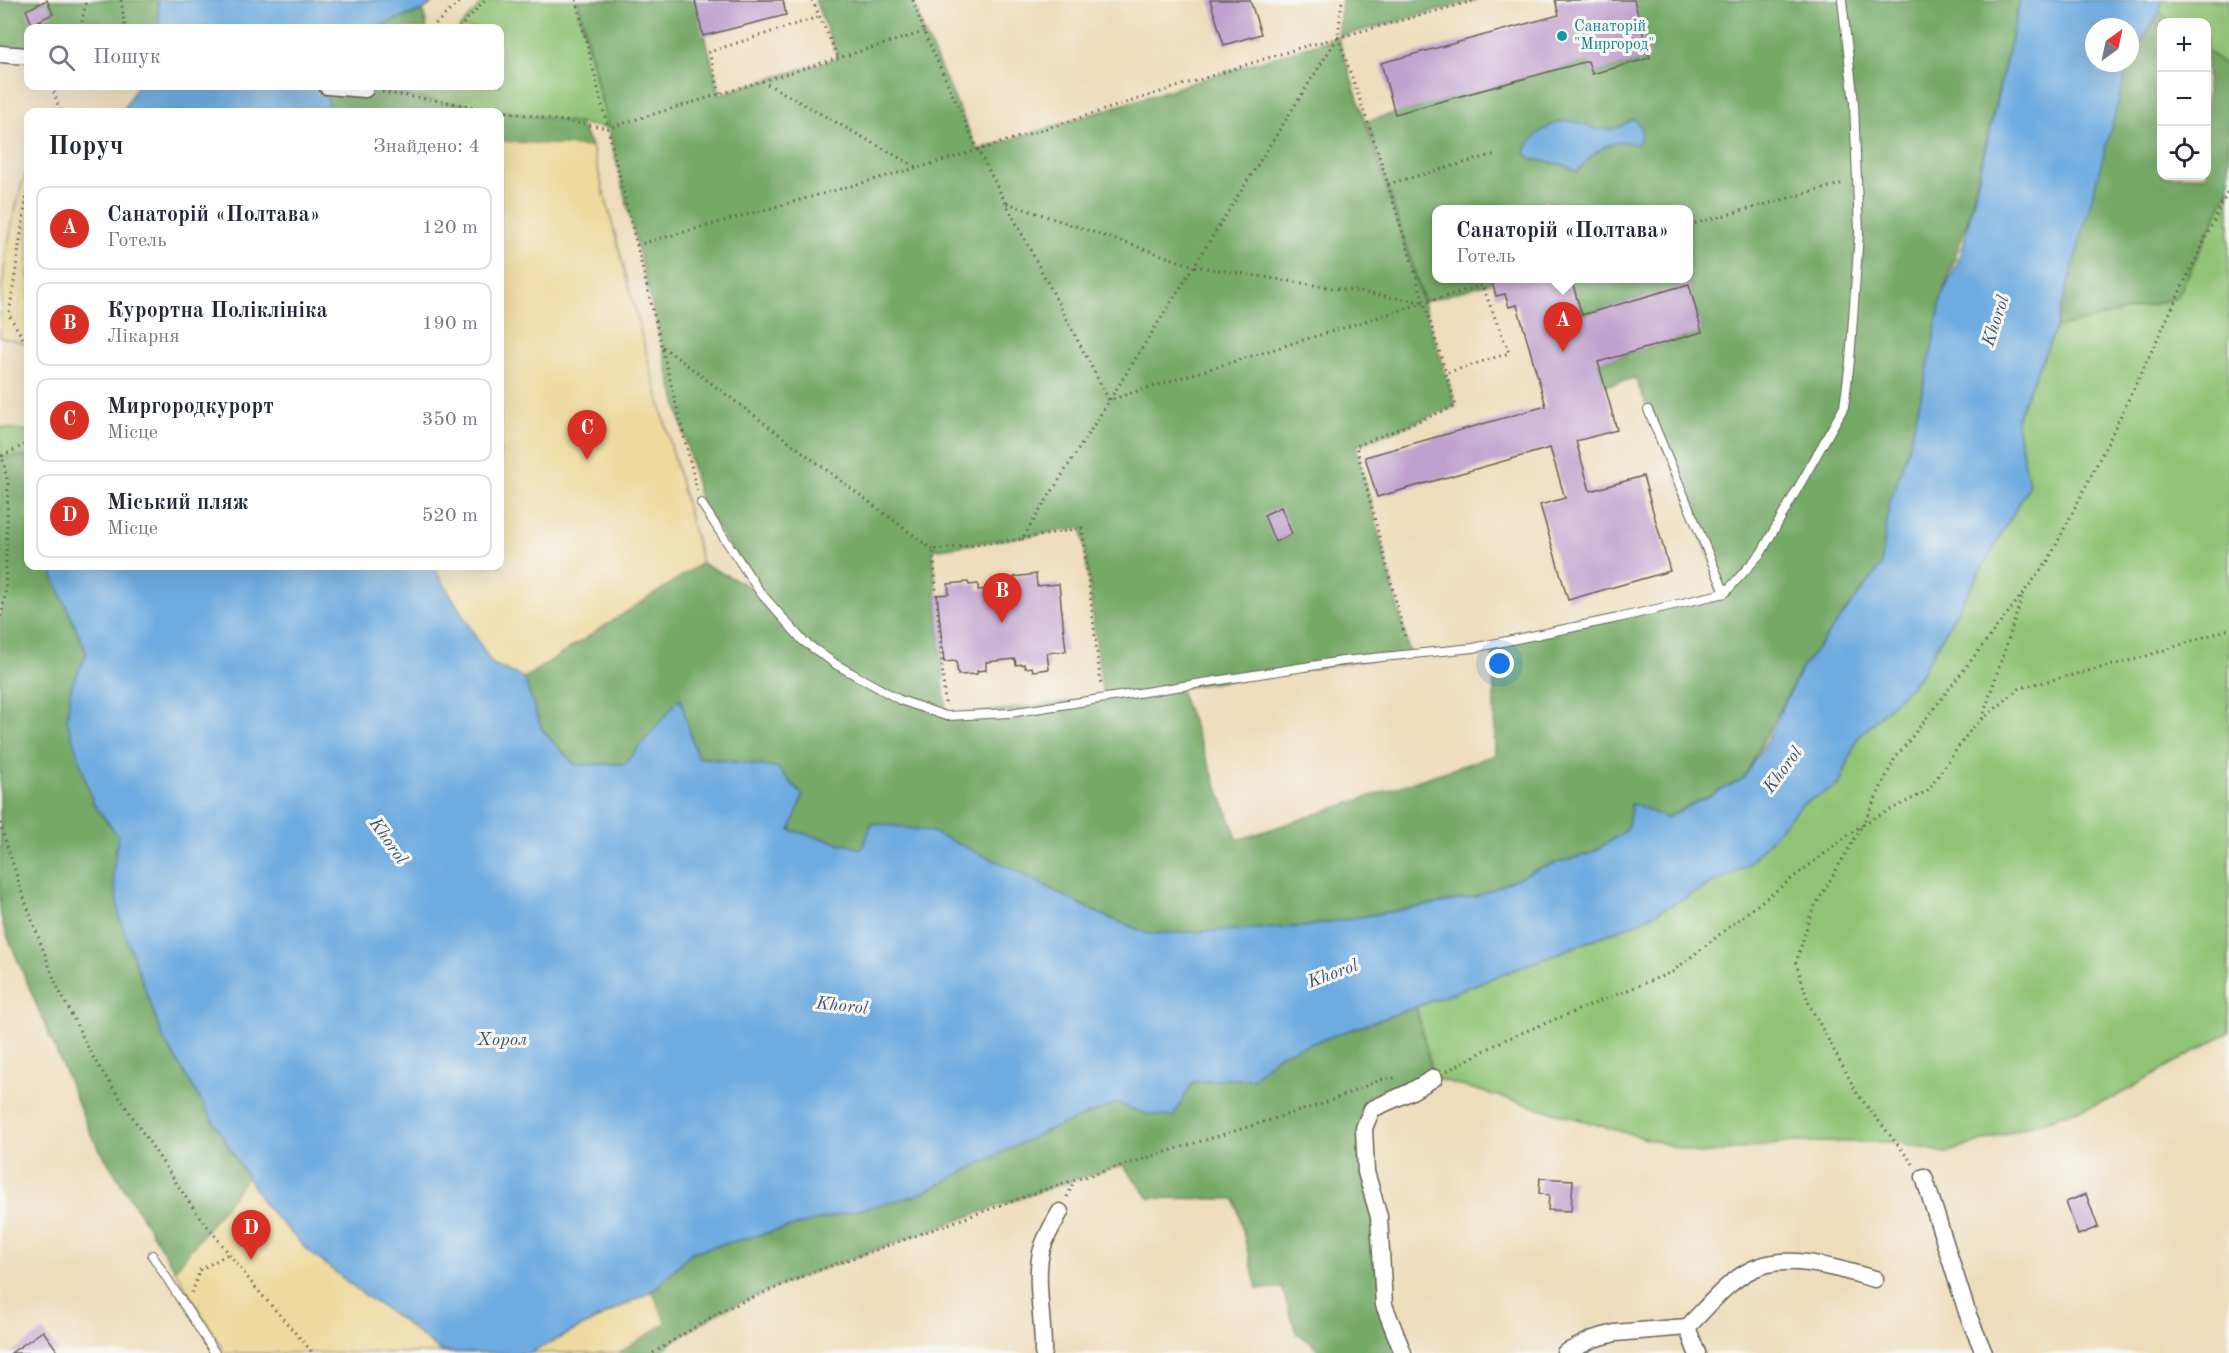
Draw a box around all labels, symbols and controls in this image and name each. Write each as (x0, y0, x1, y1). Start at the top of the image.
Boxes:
north arrow (2085, 18, 2139, 72)
map controls (2157, 18, 2211, 180)
button: + (2157, 18, 2211, 72)
place label: Санаторій "Миргород" (1574, 19, 1655, 53)
search box (24, 24, 504, 90)
marker: Санаторій "Миргород" (1555, 29, 1569, 43)
icon: search (45, 41, 78, 74)
text: Пошук (93, 46, 161, 68)
button: − (2157, 72, 2211, 126)
button: locate (2157, 126, 2211, 180)
text: Поруч (48, 134, 124, 160)
text: Знайдено: 4 (373, 137, 480, 157)
text: Санаторій «Полтава» (107, 204, 320, 226)
popup (1432, 205, 1693, 283)
text: A (62, 218, 77, 238)
text: 120 m (422, 218, 478, 238)
text: Санаторій «Полтава» (1456, 220, 1669, 242)
text: Готель (107, 231, 167, 251)
text: Готель (1456, 247, 1515, 267)
water label: Khorol (1979, 293, 2013, 350)
text: Курортна Поліклініка (107, 300, 328, 322)
pin: A (1544, 302, 1582, 352)
text: B (62, 314, 77, 334)
text: 190 m (422, 314, 478, 334)
text: Лікарня (107, 327, 180, 347)
text: Миргородкурорт (107, 396, 274, 418)
text: C (63, 410, 76, 430)
text: 350 m (422, 410, 478, 430)
pin: C (568, 410, 606, 460)
text: Місце (107, 423, 158, 443)
text: Міський пляж (107, 492, 249, 514)
text: D (62, 506, 77, 526)
text: 520 m (422, 506, 478, 526)
text: Місце (107, 519, 158, 539)
pin: B (982, 574, 1022, 623)
your location (1485, 649, 1514, 678)
water label: Khorol (1759, 743, 1806, 797)
water label: Khorol (365, 814, 411, 868)
water label: Khorol (1304, 956, 1361, 992)
water label: Khorol (814, 994, 870, 1018)
water label: Хорол (477, 1031, 527, 1049)
pin: D (232, 1210, 270, 1260)

